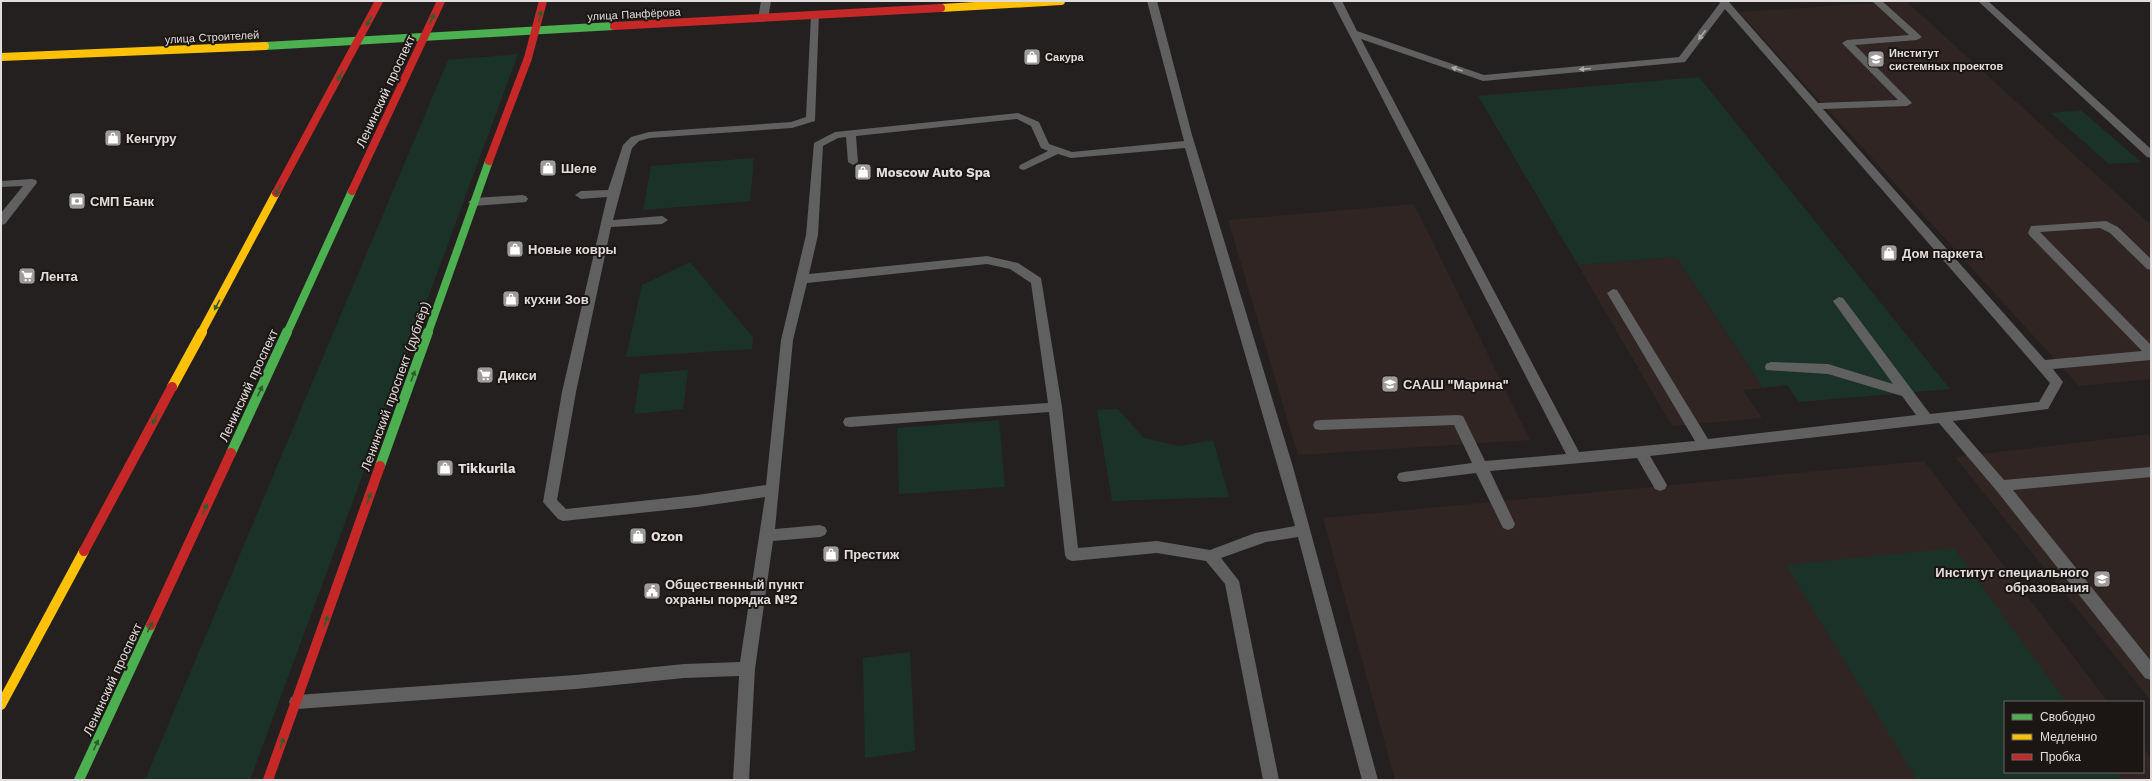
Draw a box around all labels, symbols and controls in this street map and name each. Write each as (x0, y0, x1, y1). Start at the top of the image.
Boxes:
street label: улица Панфёрова (587, 6, 682, 23)
one-way arrow (537, 10, 543, 22)
one-way arrow (429, 14, 435, 25)
one-way arrow (366, 15, 372, 27)
street label: улица Строителей (164, 29, 260, 46)
one-way arrow (1698, 29, 1706, 40)
street label: Ленинский проспект (353, 32, 418, 150)
shop icon: Сакура (1022, 47, 1042, 67)
place label: Институт системных проектов (1889, 47, 2003, 73)
school or university icon: Институт системных проектов (1866, 49, 1886, 69)
place label: Сакура (1045, 51, 1084, 64)
one-way arrow (1451, 65, 1463, 71)
one-way arrow (1579, 65, 1591, 72)
one-way arrow (337, 70, 343, 82)
shop icon: Кенгуру (103, 128, 123, 148)
place label: Кенгуру (126, 131, 177, 146)
shop icon: Шеле (538, 158, 558, 178)
place label: Шеле (561, 161, 597, 176)
shop icon: Moscow Auto Spa (853, 162, 873, 182)
place label: Moscow Auto Spa (876, 165, 991, 180)
one-way arrow (275, 184, 282, 196)
bank icon: СМП Банк (67, 191, 87, 211)
place label: СМП Банк (90, 194, 155, 209)
shop icon: Новые ковры (505, 239, 525, 259)
place label: Новые ковры (528, 242, 617, 257)
shop icon: Дом паркета (1879, 243, 1899, 263)
place label: Дом паркета (1902, 246, 1983, 261)
supermarket icon: Лента (17, 266, 37, 286)
place label: Лента (40, 269, 79, 284)
shop icon: кухни Зов (501, 289, 521, 309)
place label: кухни Зов (524, 292, 589, 307)
one-way arrow (213, 299, 220, 310)
street label: Ленинский проспект (дублёр) (358, 299, 433, 473)
street label: Ленинский проспект (216, 326, 281, 444)
supermarket icon: Дикси (475, 365, 495, 385)
place label: Дикси (498, 368, 537, 383)
one-way arrow (410, 370, 416, 382)
school or university icon: СААШ "Марина" (1380, 374, 1400, 394)
place label: СААШ "Марина" (1403, 377, 1509, 392)
one-way arrow (257, 385, 263, 396)
one-way arrow (152, 413, 158, 425)
shop icon: Tikkurila (435, 458, 455, 478)
place label: Tikkurila (458, 461, 516, 476)
one-way arrow (366, 492, 372, 504)
one-way arrow (202, 503, 208, 514)
shop icon: Ozon (628, 526, 648, 546)
place label: Ozon (651, 529, 683, 544)
shop icon: Престиж (821, 544, 841, 564)
place label: Престиж (844, 547, 900, 562)
place label: Институт специального образования (1935, 565, 2089, 595)
school or university icon: Институт специального образования (2092, 569, 2112, 589)
place label: Общественный пункт охраны порядка №2 (665, 577, 804, 607)
public building icon: Общественный пункт охраны порядка №2 (642, 581, 662, 601)
one-way arrow (323, 615, 329, 627)
street label: Ленинский проспект (80, 620, 145, 738)
one-way arrow (147, 621, 153, 632)
legend (2004, 701, 2144, 773)
text: Свободно (2040, 710, 2095, 724)
text: Медленно (2040, 730, 2097, 744)
one-way arrow (279, 737, 285, 749)
one-way arrow (93, 739, 99, 750)
text: Пробка (2040, 750, 2081, 764)

